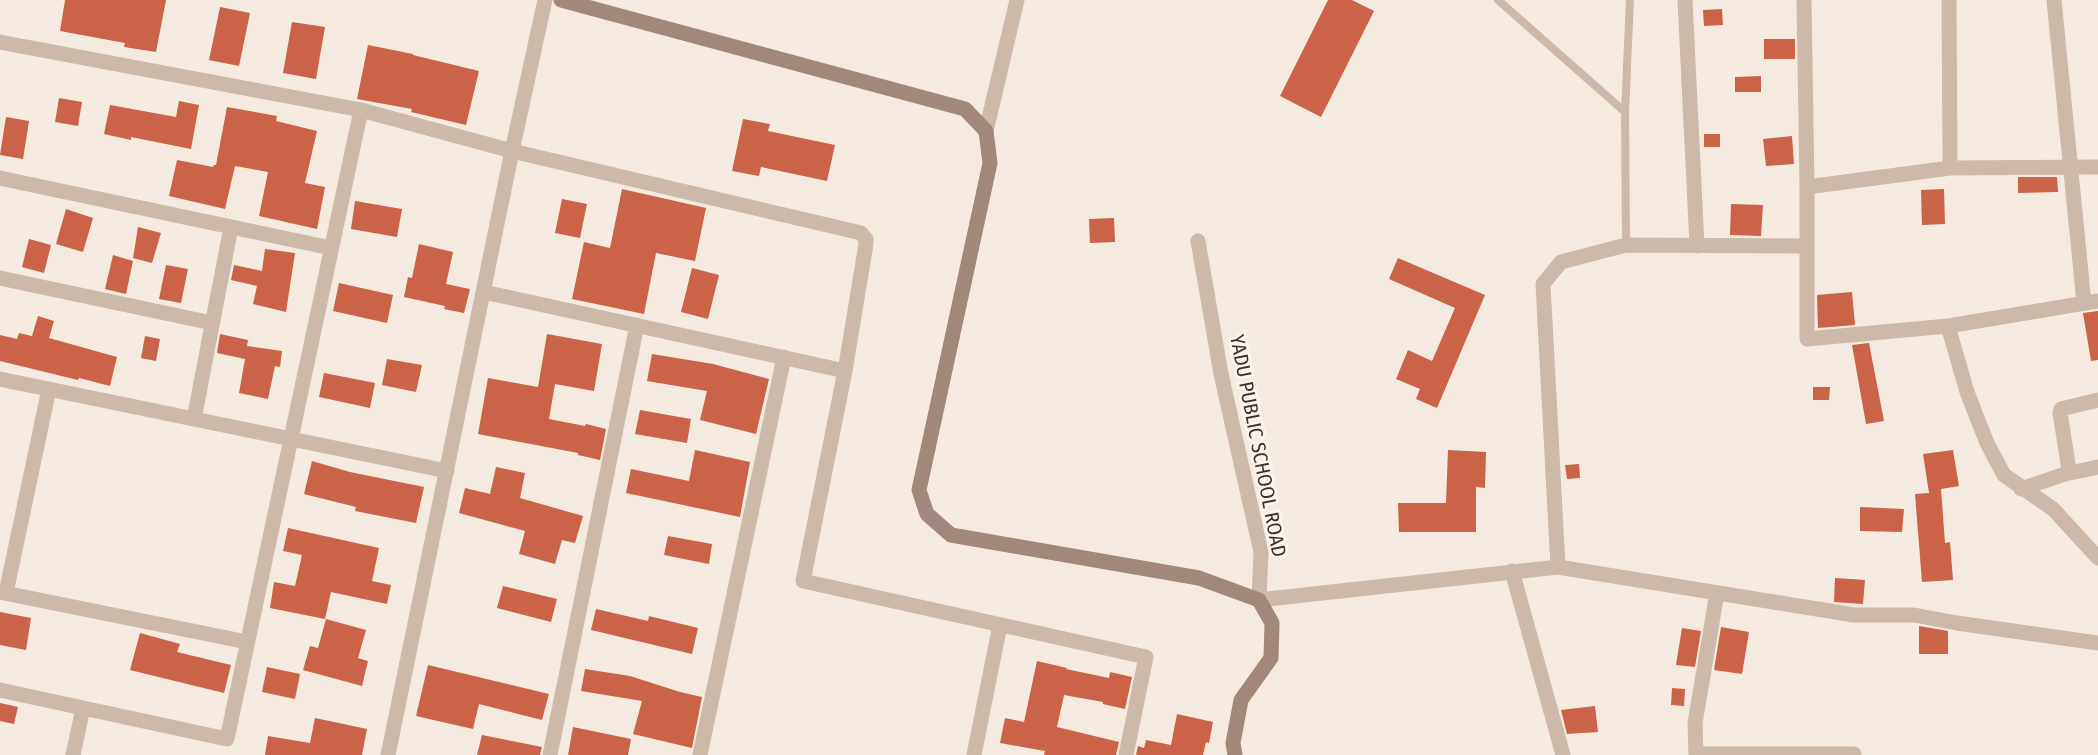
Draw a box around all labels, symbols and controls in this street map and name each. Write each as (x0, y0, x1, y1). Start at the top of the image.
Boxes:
street label: YADU PUBLIC SCHOOL ROAD (1224, 333, 1290, 559)

